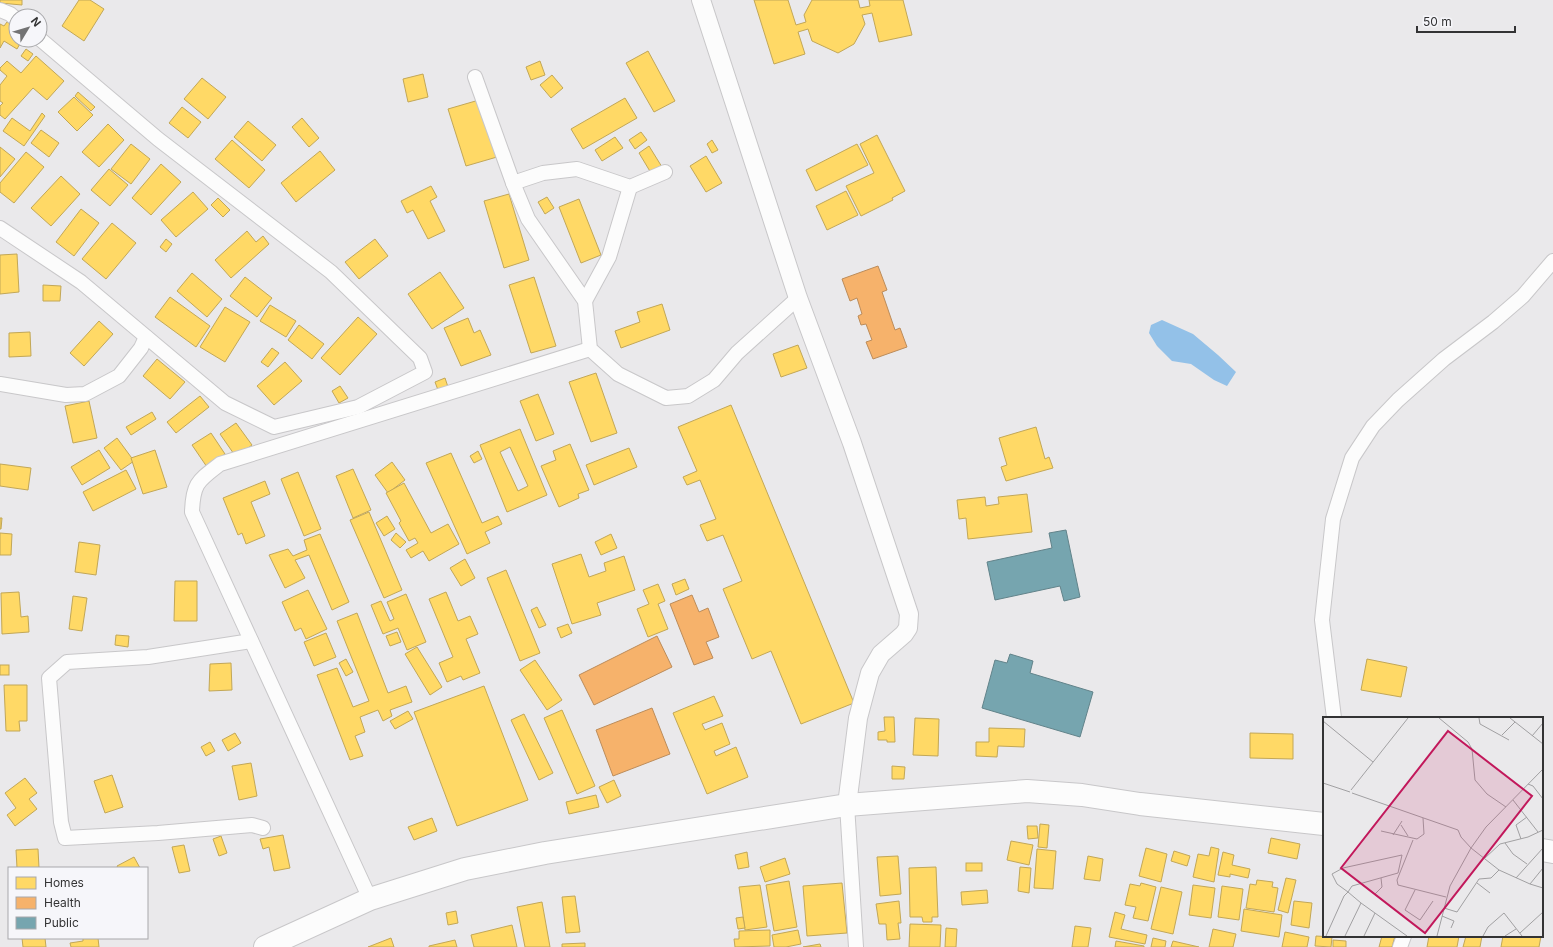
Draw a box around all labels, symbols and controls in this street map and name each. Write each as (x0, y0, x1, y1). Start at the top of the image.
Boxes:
north arrow (8, 8, 48, 48)
scale bar (1417, 8, 1515, 34)
text: N (28, 14, 44, 29)
text: 50 m (1423, 14, 1452, 29)
inset map (1323, 717, 1543, 937)
legend (8, 867, 148, 939)
text: Homes (44, 875, 84, 890)
text: Health (44, 895, 81, 910)
text: Public (44, 915, 79, 930)

